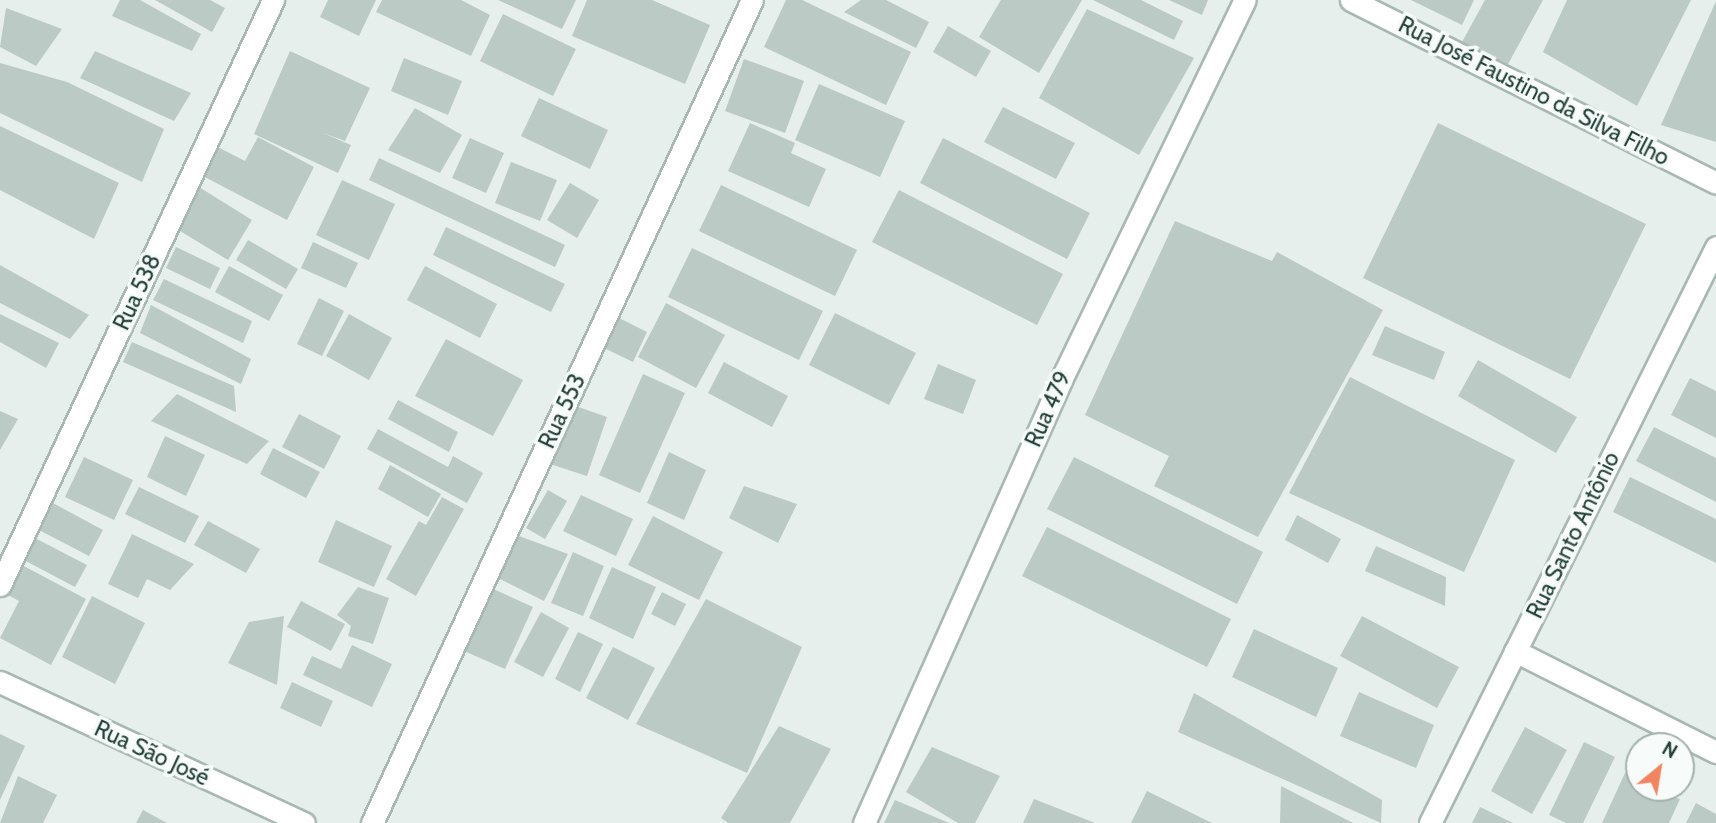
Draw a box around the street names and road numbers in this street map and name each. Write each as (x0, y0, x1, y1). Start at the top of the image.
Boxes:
street label: Rua José Faustino da Silva Filho (1394, 11, 1674, 171)
street label: Rua 538 (107, 250, 167, 334)
street label: Rua 479 (1019, 367, 1077, 451)
street label: Rua 553 (533, 369, 591, 453)
street label: Rua Santo Antônio (1521, 447, 1625, 623)
street label: Rua São José (90, 714, 214, 792)

